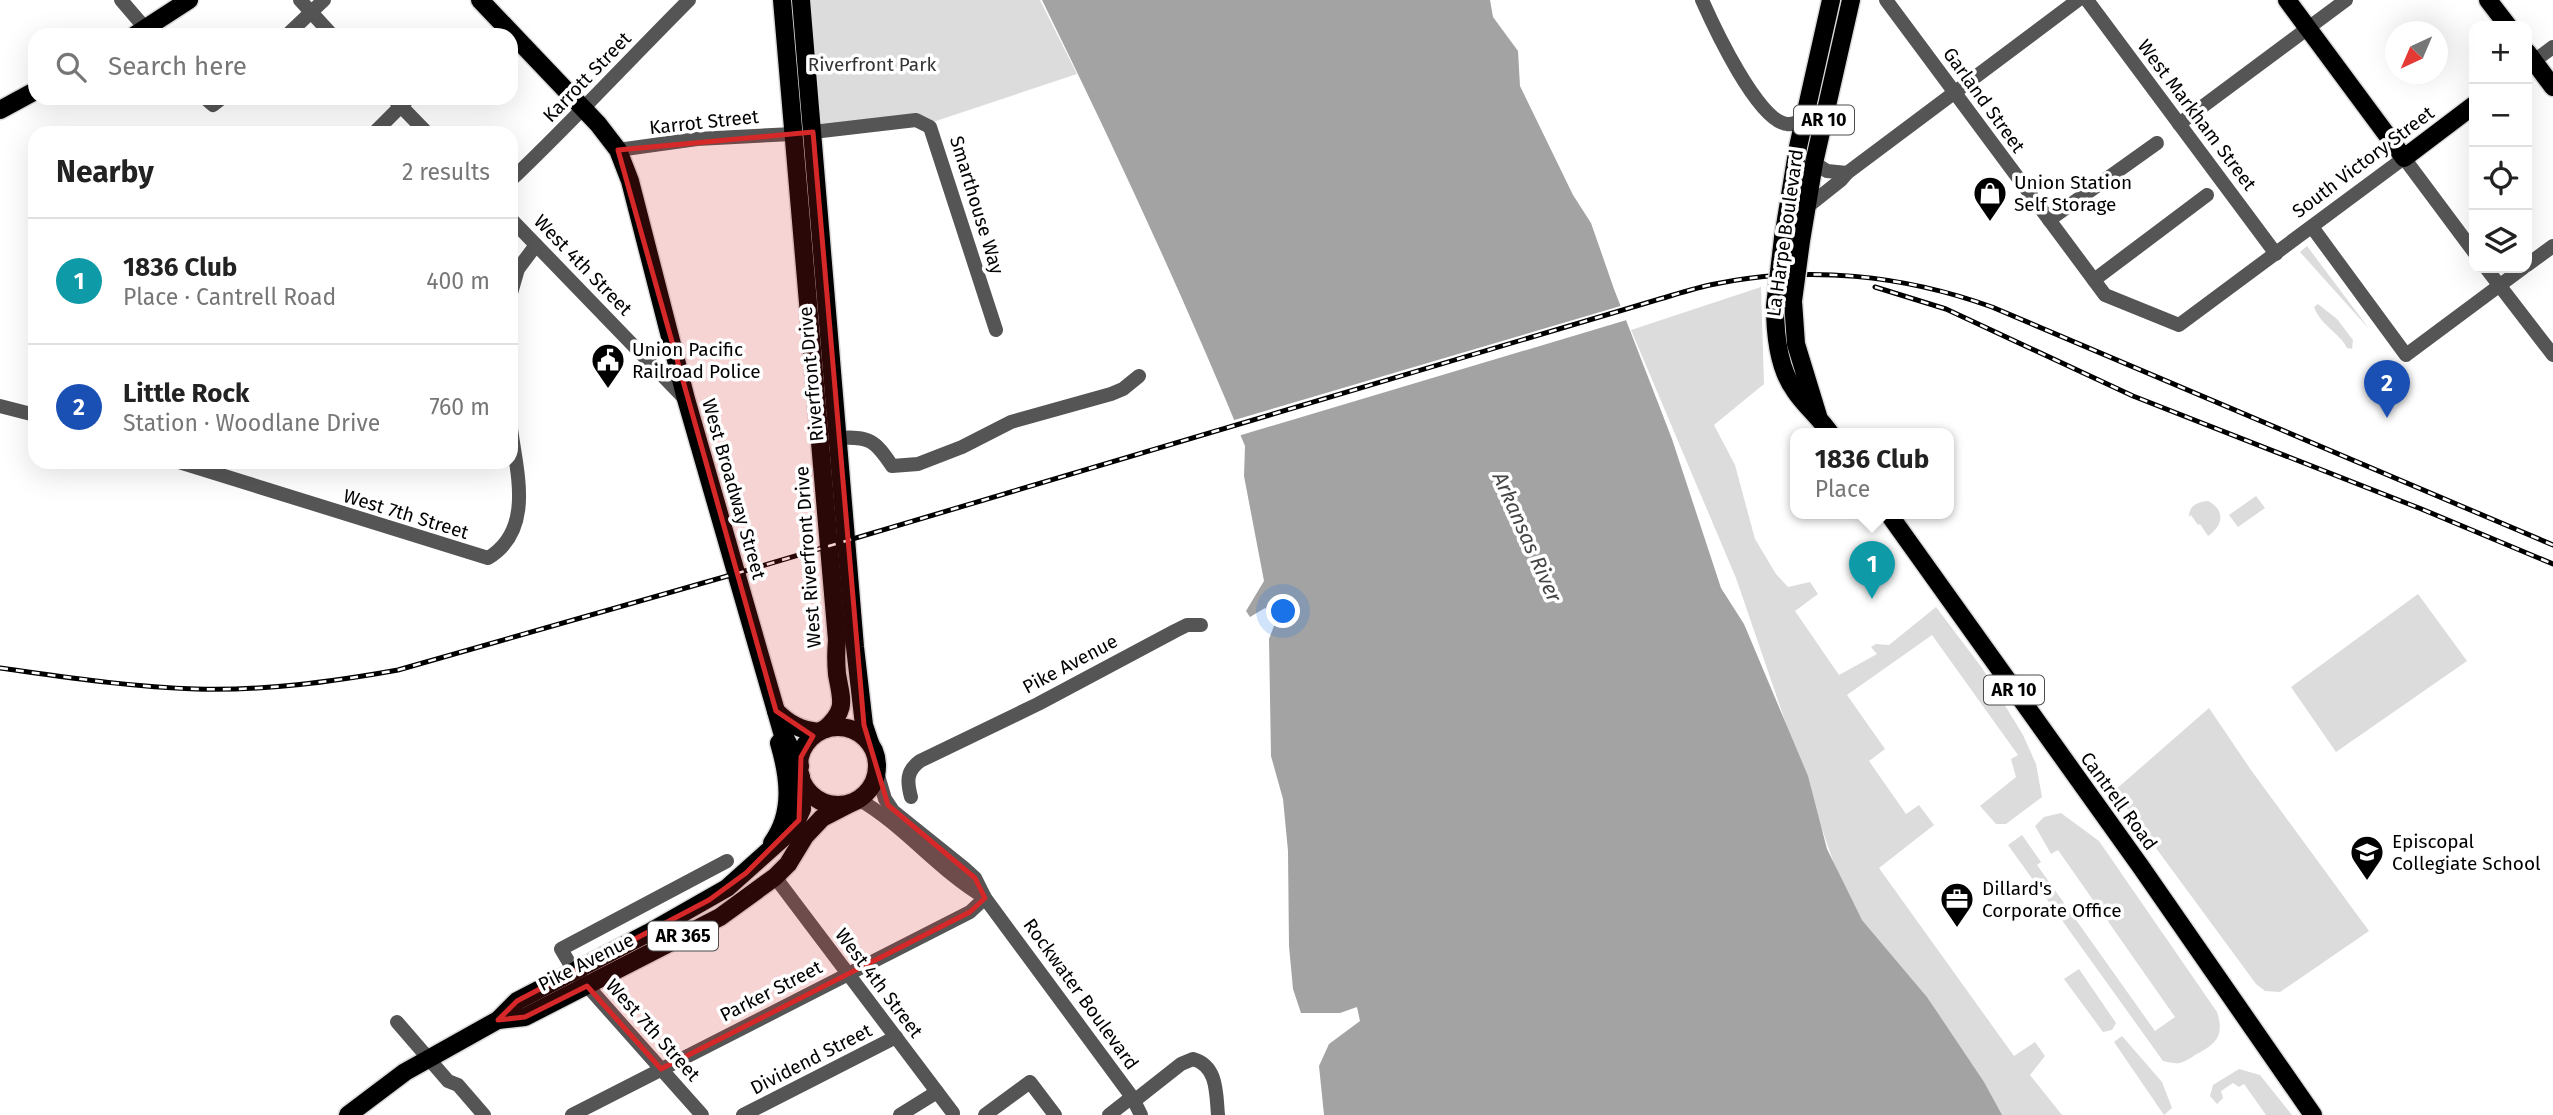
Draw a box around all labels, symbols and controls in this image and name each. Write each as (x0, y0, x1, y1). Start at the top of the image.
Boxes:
north arrow (2385, 21, 2448, 84)
map controls (2469, 21, 2532, 273)
button: + (2469, 21, 2532, 84)
street label: Karrott Street (538, 27, 636, 127)
search box (28, 28, 518, 105)
street label: West Markham Street (2133, 35, 2261, 195)
street label: Garland Street (1938, 43, 2030, 157)
icon: search (52, 48, 90, 86)
text: Search here (108, 51, 247, 82)
park label: Riverfront Park (808, 53, 936, 76)
button: − (2469, 84, 2532, 147)
street label: South Victory Street (2288, 101, 2439, 223)
street label: Karrot Street (648, 105, 760, 139)
road number: AR 10 (1794, 106, 1854, 134)
street label: Smarthouse Way (945, 133, 1009, 277)
button: locate (2469, 147, 2532, 210)
street label: La Harpe Boulevard (1762, 148, 1808, 318)
text: Nearby (56, 154, 154, 190)
text: 2 results (402, 158, 490, 186)
place label: Union Station Self Storage (2014, 171, 2132, 216)
shop icon: Union Station Self Storage (1971, 174, 2009, 223)
street label: West 4th Street (529, 210, 637, 320)
button: layers (2469, 210, 2532, 273)
text: 1836 Club (123, 252, 237, 283)
text: 1 (74, 267, 84, 295)
text: 400 m (426, 267, 490, 295)
text: Place · Cantrell Road (123, 283, 336, 311)
street label: Riverfront Drive (794, 305, 828, 443)
place label: Union Pacific Railroad Police (632, 338, 761, 383)
public building icon: Union Pacific Railroad Police (589, 341, 627, 390)
pin: 2 (2364, 360, 2410, 418)
text: Little Rock (123, 378, 249, 409)
text: 2 (73, 393, 85, 421)
text: 760 m (429, 393, 490, 421)
street label: West Broadway Street (697, 396, 771, 582)
text: Station · Woodlane Drive (123, 409, 380, 437)
popup (1790, 428, 1954, 519)
text: 1836 Club (1815, 444, 1929, 475)
street label: West Riverfront Drive (790, 465, 826, 649)
water label: Arkansas River (1486, 467, 1568, 607)
text: Place (1815, 475, 1870, 503)
street label: West 7th Street (341, 484, 471, 544)
pin: 1 (1849, 541, 1895, 599)
your location (1266, 594, 1300, 628)
street label: Pike Avenue (1019, 629, 1121, 699)
road number: AR 10 (1984, 676, 2044, 704)
street label: Cantrell Road (2076, 747, 2162, 855)
place label: Episcopal Collegiate School (2392, 830, 2541, 875)
school or university icon: Episcopal Collegiate School (2348, 833, 2386, 882)
place label: Dillard's Corporate Office (1982, 877, 2122, 922)
office icon: Dillard's Corporate Office (1938, 880, 1976, 929)
street label: Rockwater Boulevard (1018, 914, 1144, 1074)
road number: AR 365 (648, 922, 718, 951)
street label: West 4th Street (830, 924, 928, 1042)
street label: Pike Avenue (534, 928, 638, 996)
street label: Parker Street (716, 955, 826, 1027)
street label: West 7th Street (601, 974, 705, 1086)
street label: Dividend Street (746, 1018, 876, 1099)

